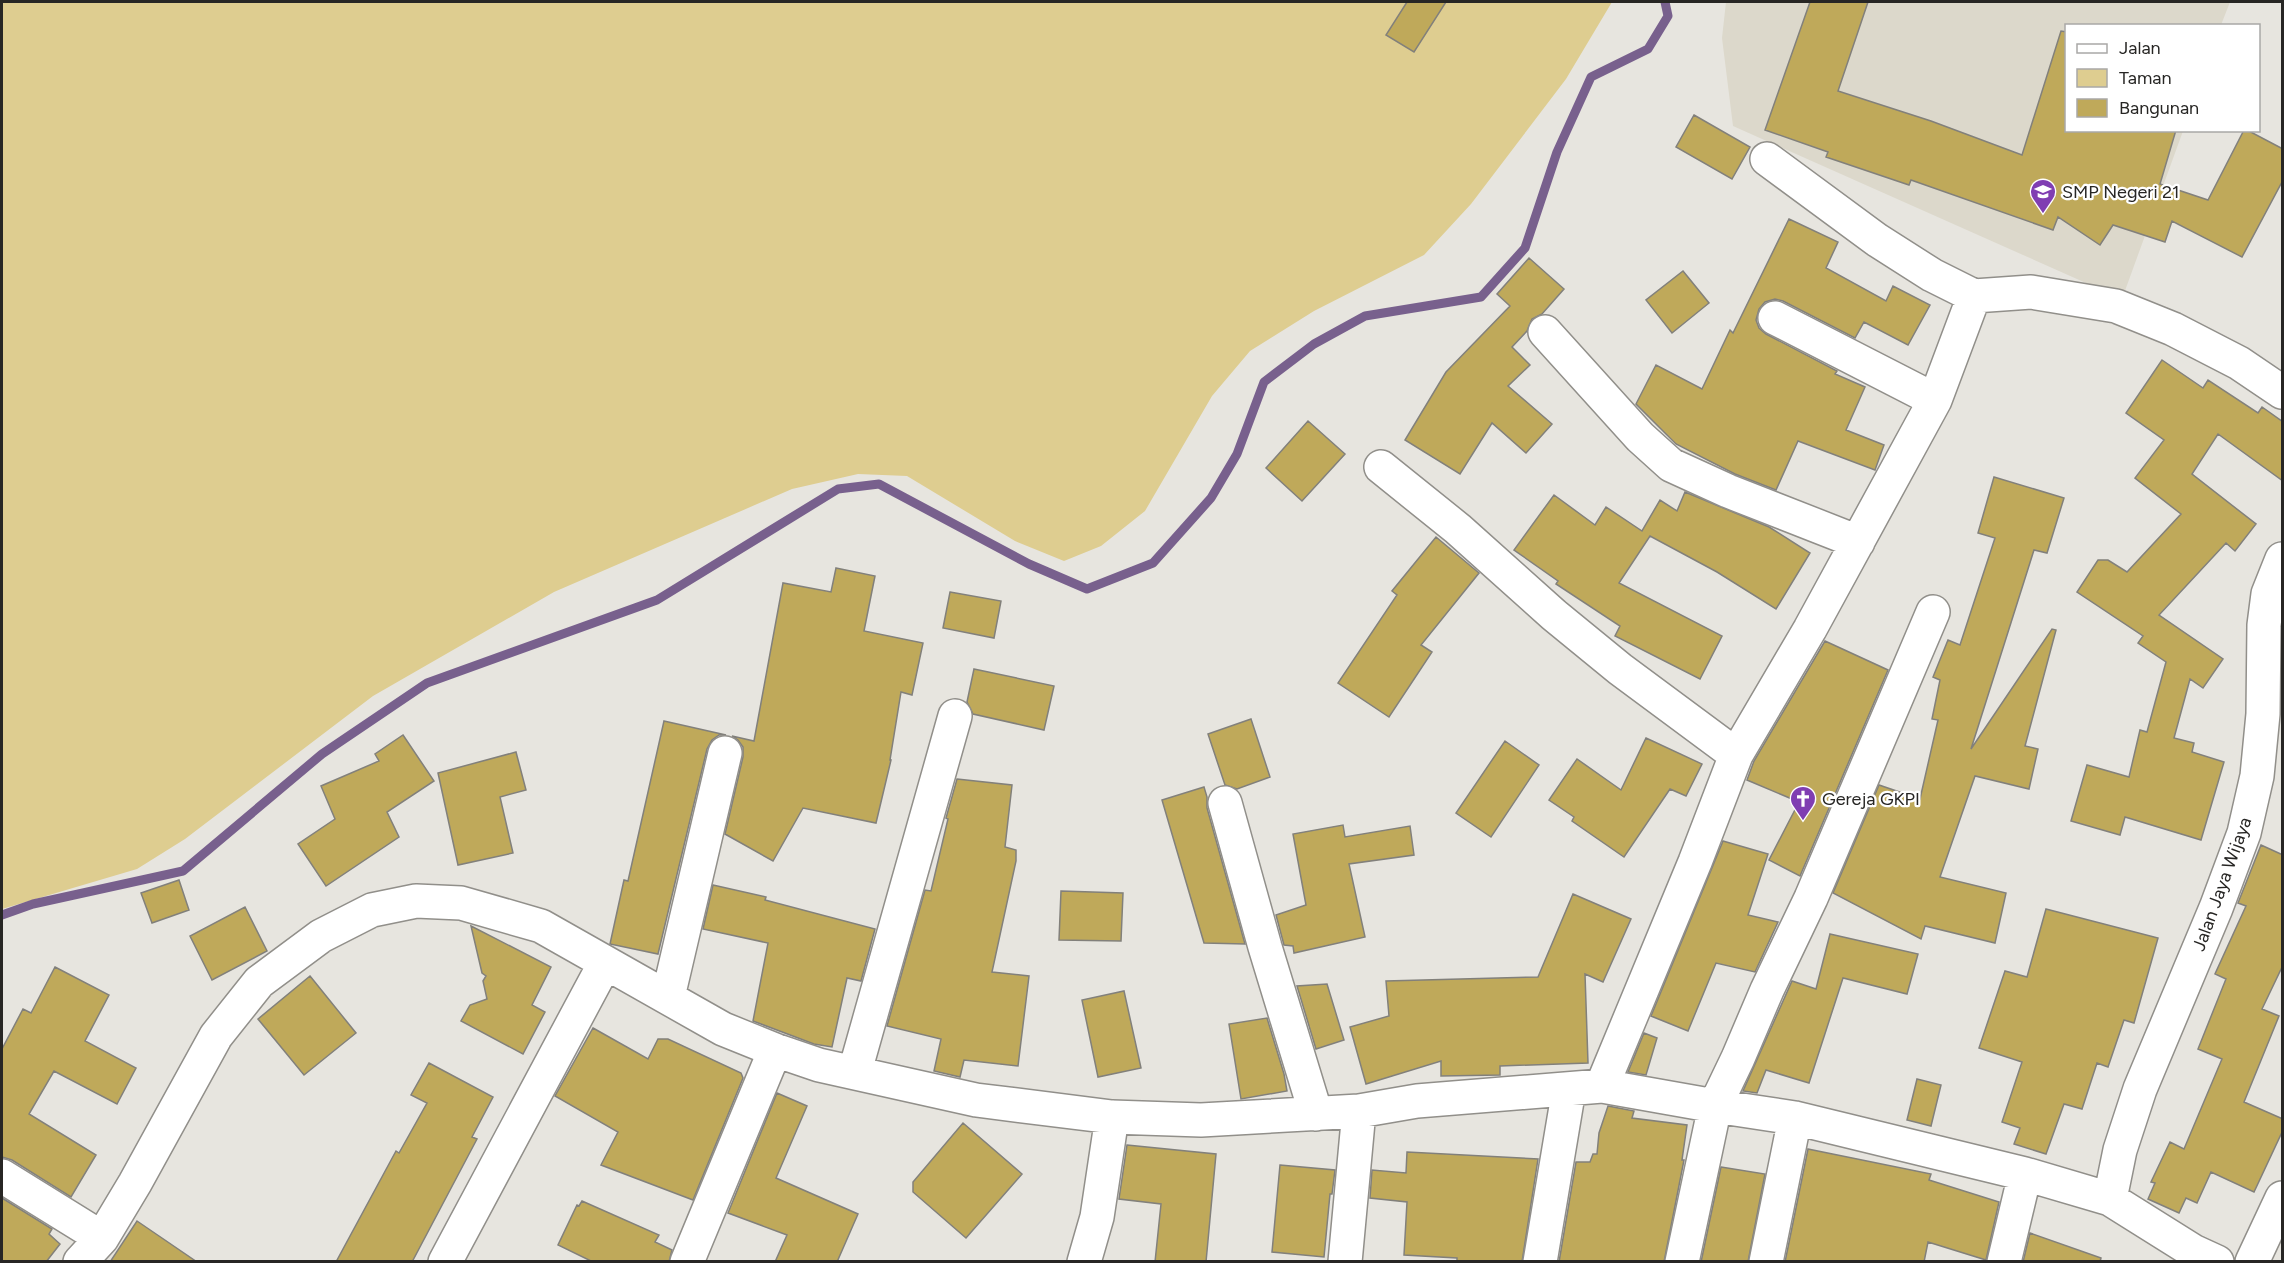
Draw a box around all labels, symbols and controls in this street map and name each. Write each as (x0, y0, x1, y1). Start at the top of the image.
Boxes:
legend (2065, 24, 2260, 132)
text: Jalan (2119, 37, 2161, 59)
text: Taman (2119, 67, 2172, 89)
text: Bangunan (2119, 97, 2199, 119)
school or university icon: SMP Negeri 21 (2028, 177, 2058, 215)
place label: SMP Negeri 21 (2062, 181, 2180, 203)
church icon: Gereja GKPI (1788, 784, 1818, 822)
place label: Gereja GKPI (1822, 788, 1920, 810)
street label: Jalan Jaya Wijaya (2188, 814, 2256, 954)

